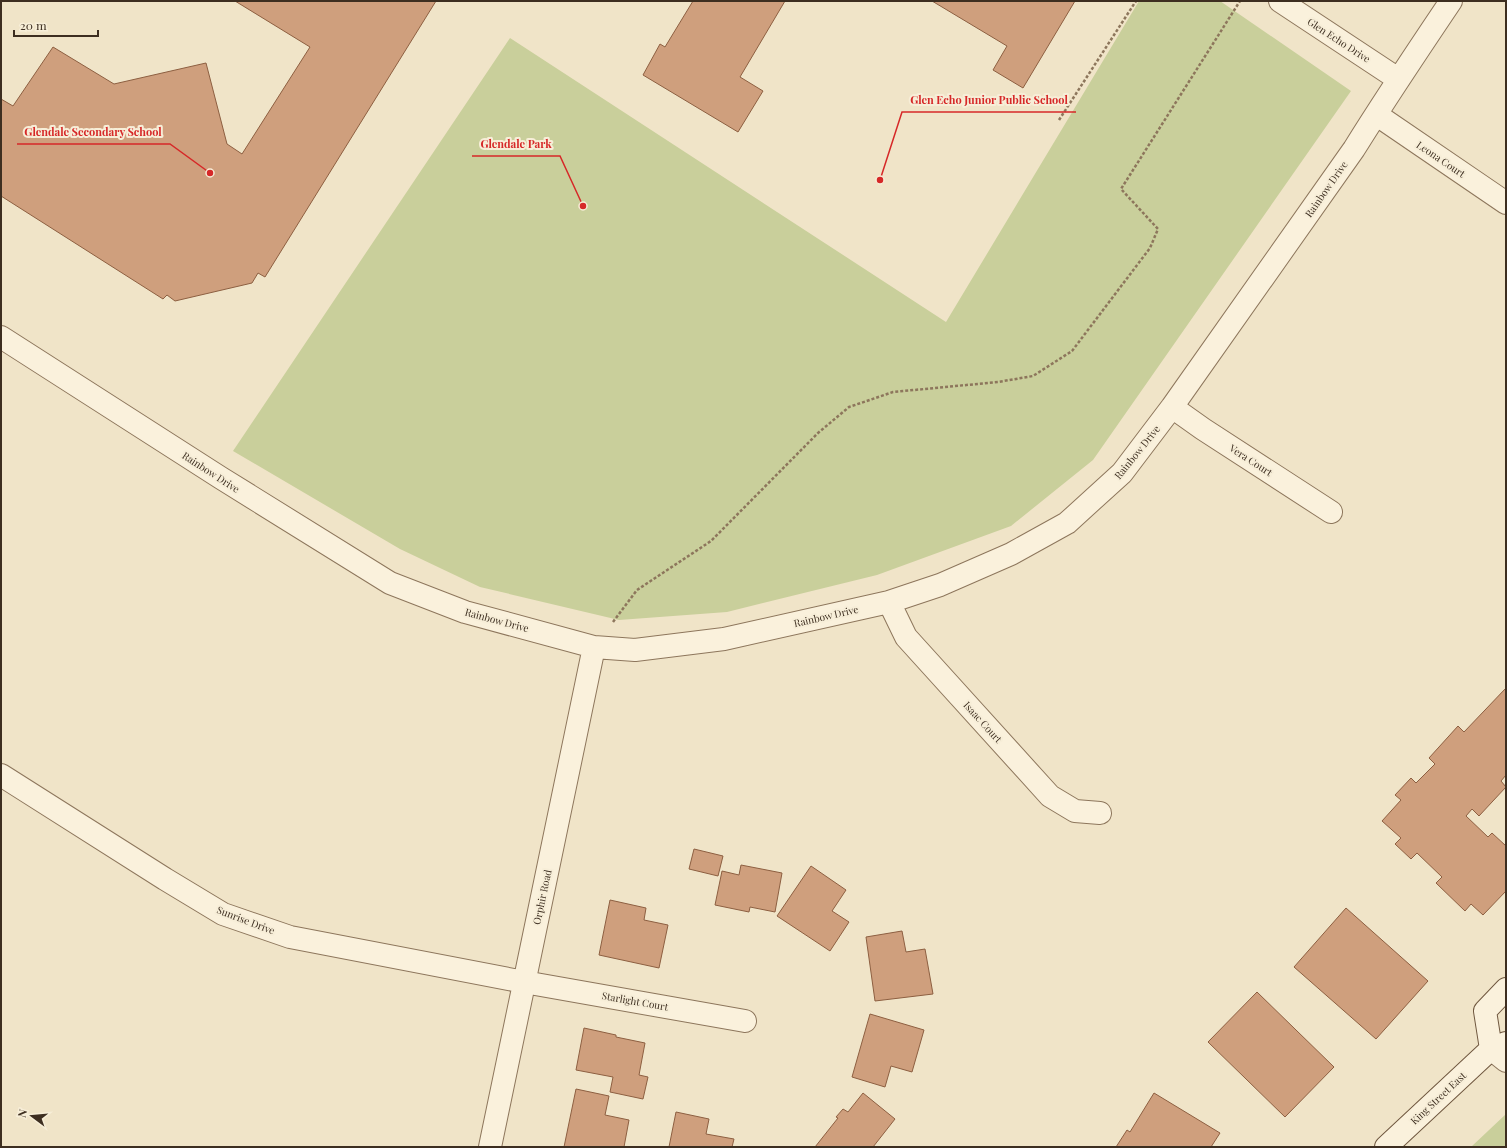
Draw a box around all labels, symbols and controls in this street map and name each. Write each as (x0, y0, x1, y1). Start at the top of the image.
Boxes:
scale bar (14, 12, 98, 38)
street label: Glen Echo Drive (1305, 14, 1373, 66)
text: 20 m (20, 17, 47, 33)
callout: Glen Echo Junior Public School (902, 89, 1076, 112)
text: Glen Echo Junior Public School (910, 92, 1068, 107)
callout: Glendale Secondary School (17, 121, 170, 144)
text: Glendale Secondary School (24, 124, 162, 139)
callout: Glendale Park (472, 133, 560, 156)
text: Glendale Park (480, 136, 552, 151)
street label: Leona Court (1414, 138, 1468, 181)
street label: Rainbow Drive (1301, 158, 1351, 220)
street label: Rainbow Drive (1111, 422, 1163, 482)
street label: Vera Court (1226, 440, 1276, 479)
street label: Rainbow Drive (180, 448, 242, 496)
street label: Rainbow Drive (792, 602, 860, 630)
street label: Rainbow Drive (463, 605, 531, 635)
street label: Isaac Court (961, 698, 1006, 746)
street label: Orphir Road (529, 868, 555, 926)
street label: Sunrise Drive (215, 903, 277, 937)
street label: Starlight Court (601, 988, 670, 1014)
street label: King Street East (1407, 1068, 1469, 1127)
north arrow (12, 1096, 52, 1136)
text: N (14, 1107, 30, 1119)

